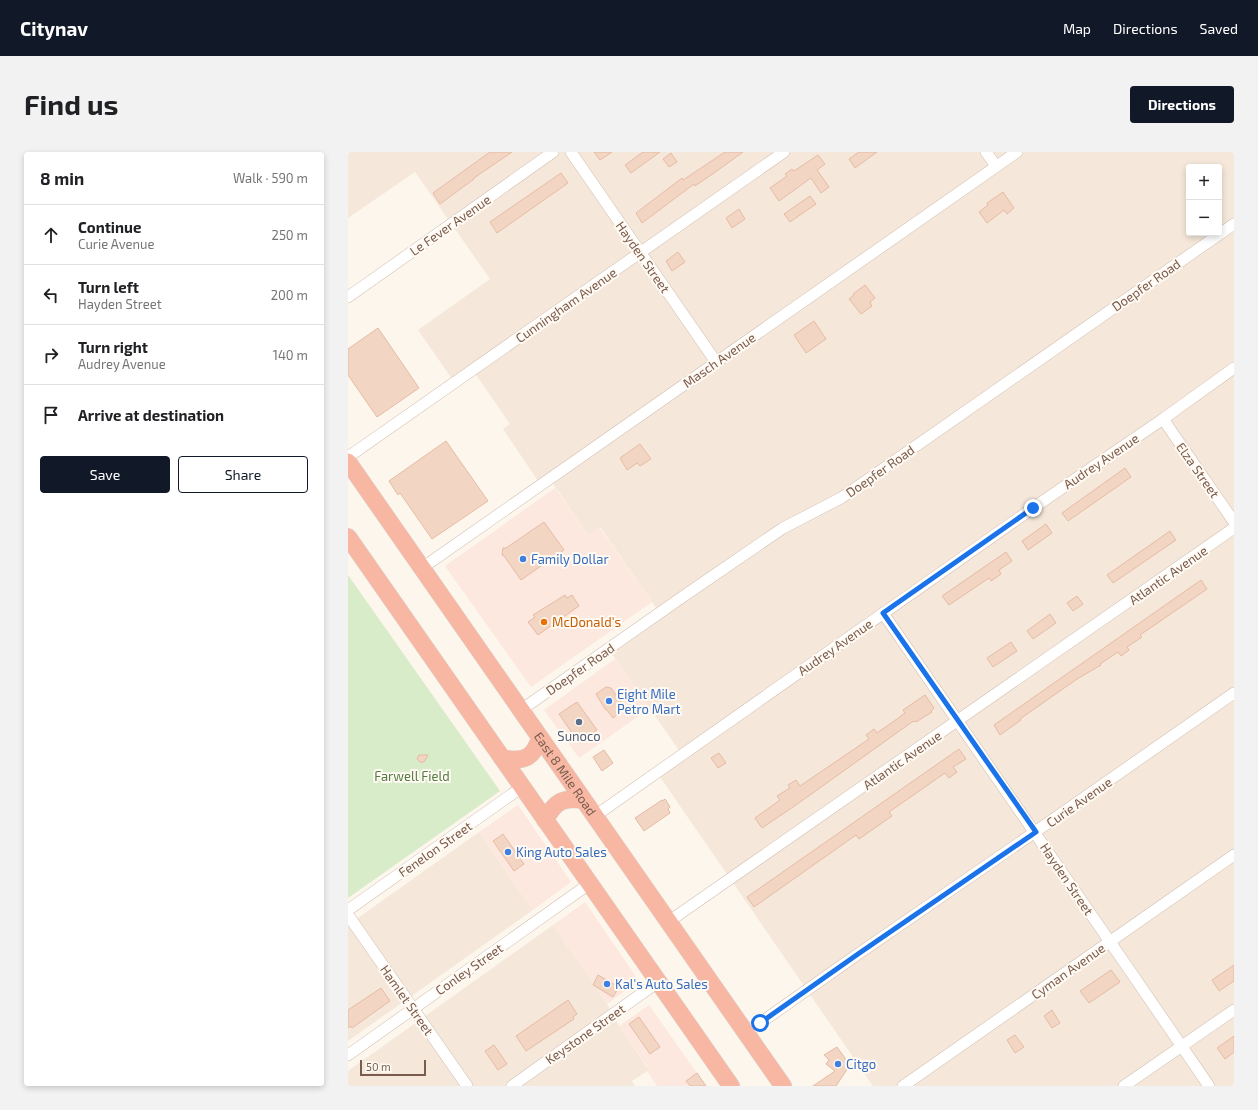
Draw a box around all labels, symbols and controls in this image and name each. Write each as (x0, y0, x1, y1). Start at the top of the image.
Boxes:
text: Citynav (20, 17, 88, 40)
text: Map (1063, 20, 1091, 37)
text: Directions (1113, 20, 1178, 37)
text: Saved (1200, 20, 1238, 37)
button: Directions (1130, 86, 1234, 123)
text: Find us (24, 87, 118, 121)
map controls (1186, 164, 1222, 236)
button: + (1186, 164, 1222, 200)
text: 8 min (40, 168, 84, 188)
text: Walk · 590 m (233, 170, 308, 186)
street label: Le Fever Avenue (406, 191, 494, 259)
button: − (1186, 200, 1222, 236)
text: Continue (78, 218, 141, 236)
street label: Hayden Street (612, 218, 674, 296)
icon: ahead (40, 224, 62, 246)
text: 250 m (272, 227, 308, 243)
text: Curie Avenue (78, 236, 154, 252)
street label: Doepfer Road (1109, 255, 1183, 315)
street label: Cunningham Avenue (512, 264, 620, 346)
text: Turn left (78, 278, 139, 296)
icon: left (40, 284, 62, 306)
text: 200 m (271, 287, 308, 303)
text: Hayden Street (78, 296, 162, 312)
street label: Masch Avenue (680, 329, 759, 391)
text: Turn right (78, 338, 148, 356)
icon: right (40, 344, 62, 366)
text: 140 m (273, 347, 308, 363)
text: Audrey Avenue (78, 356, 166, 372)
icon: arrive (40, 404, 62, 426)
text: Arrive at destination (78, 406, 224, 424)
street label: Audrey Avenue (1060, 430, 1142, 492)
street label: Elza Street (1173, 439, 1223, 501)
street label: Doepfer Road (843, 441, 917, 501)
button: Save (40, 456, 170, 493)
button: Share (178, 456, 308, 493)
route end (1024, 499, 1042, 517)
street label: Atlantic Avenue (1126, 542, 1210, 608)
place label: Family Dollar (531, 551, 609, 567)
marker: Family Dollar (518, 554, 528, 564)
place label: McDonald's (552, 614, 621, 630)
street label: Audrey Avenue (794, 615, 876, 679)
marker: McDonald's (539, 617, 549, 627)
street label: Doepfer Road (543, 639, 617, 699)
place label: Eight Mile Petro Mart (617, 686, 681, 717)
marker: Eight Mile Petro Mart (604, 696, 614, 706)
marker: Sunoco (574, 717, 584, 727)
street label: Atlantic Avenue (860, 727, 944, 793)
place label: Sunoco (557, 728, 601, 744)
street label: East 8 Mile Road (531, 729, 600, 819)
park label: Farwell Field (374, 768, 450, 784)
street label: Curie Avenue (1043, 774, 1115, 830)
street label: Fenelon Street (395, 818, 475, 880)
street label: Hayden Street (1037, 840, 1097, 918)
place label: King Auto Sales (516, 844, 607, 860)
marker: King Auto Sales (503, 847, 513, 857)
street label: Conley Street (432, 940, 506, 998)
street label: Cyman Avenue (1028, 940, 1108, 1002)
street label: Hamlet Street (377, 962, 437, 1038)
place label: Kal's Auto Sales (615, 976, 708, 992)
marker: Kal's Auto Sales (602, 979, 612, 989)
street label: Keystone Street (542, 1001, 628, 1067)
route start (751, 1014, 769, 1032)
place label: Citgo (846, 1056, 876, 1072)
scale bar (360, 1058, 426, 1077)
marker: Citgo (833, 1059, 843, 1069)
text: 50 m (366, 1060, 391, 1073)

